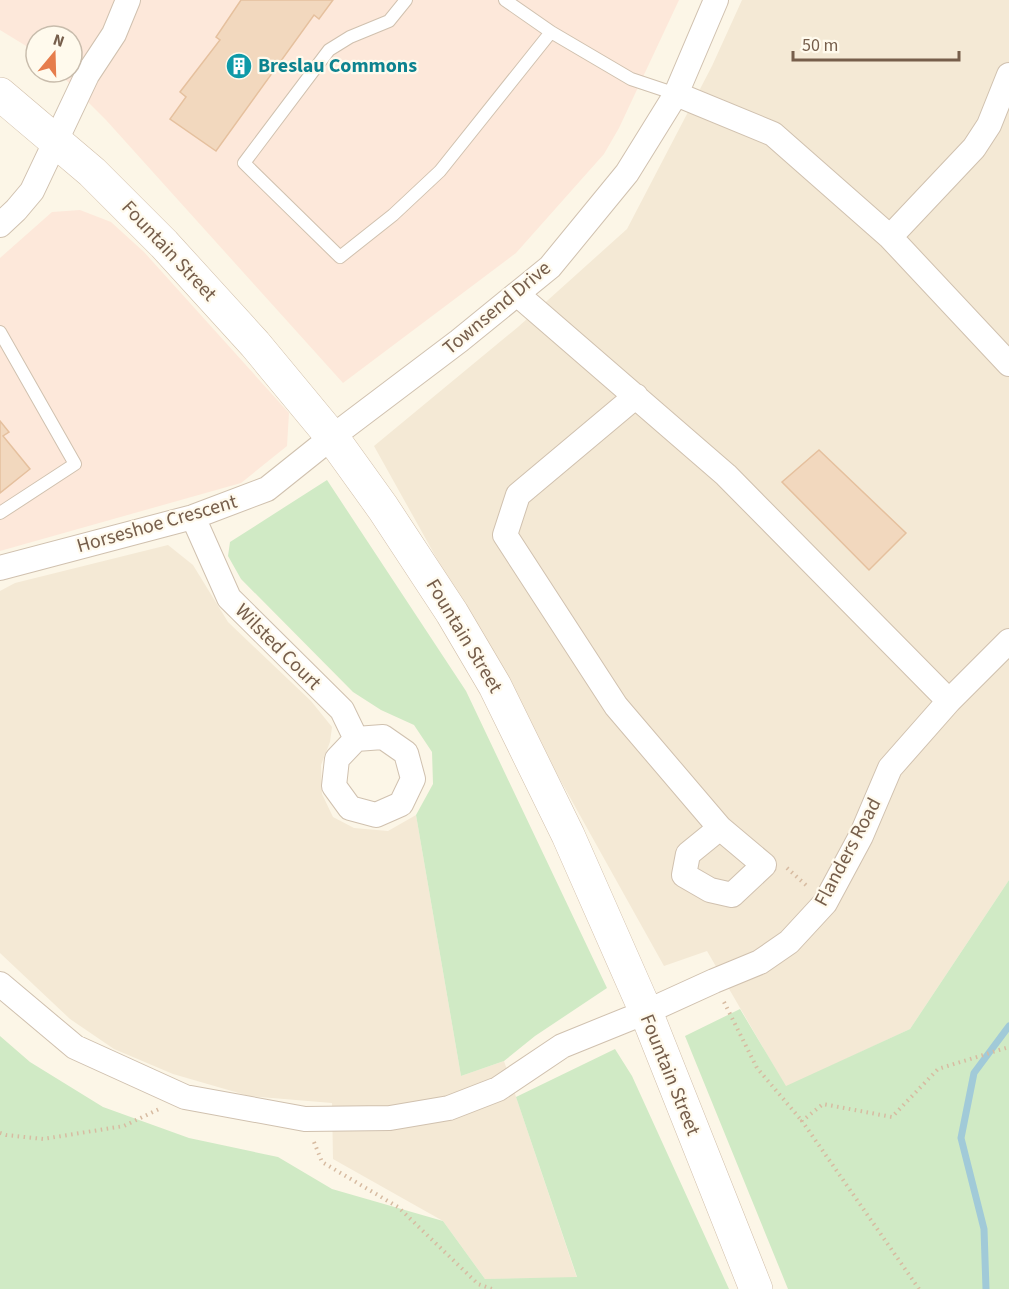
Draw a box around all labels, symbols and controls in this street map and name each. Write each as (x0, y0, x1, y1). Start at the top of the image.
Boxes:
north arrow (24, 24, 84, 84)
scale bar (793, 24, 960, 62)
text: N (50, 29, 67, 53)
text: 50 m (802, 33, 838, 58)
building icon: Breslau Commons (224, 51, 254, 81)
place label: Breslau Commons (258, 52, 417, 80)
street label: Fountain Street (115, 194, 223, 308)
street label: Townsend Drive (437, 254, 557, 362)
street label: Horseshoe Crescent (73, 488, 241, 560)
street label: Fountain Street (419, 574, 509, 699)
street label: Wilsted Court (228, 597, 328, 697)
street label: Flanders Road (808, 793, 888, 911)
street label: Fountain Street (633, 1010, 707, 1140)

